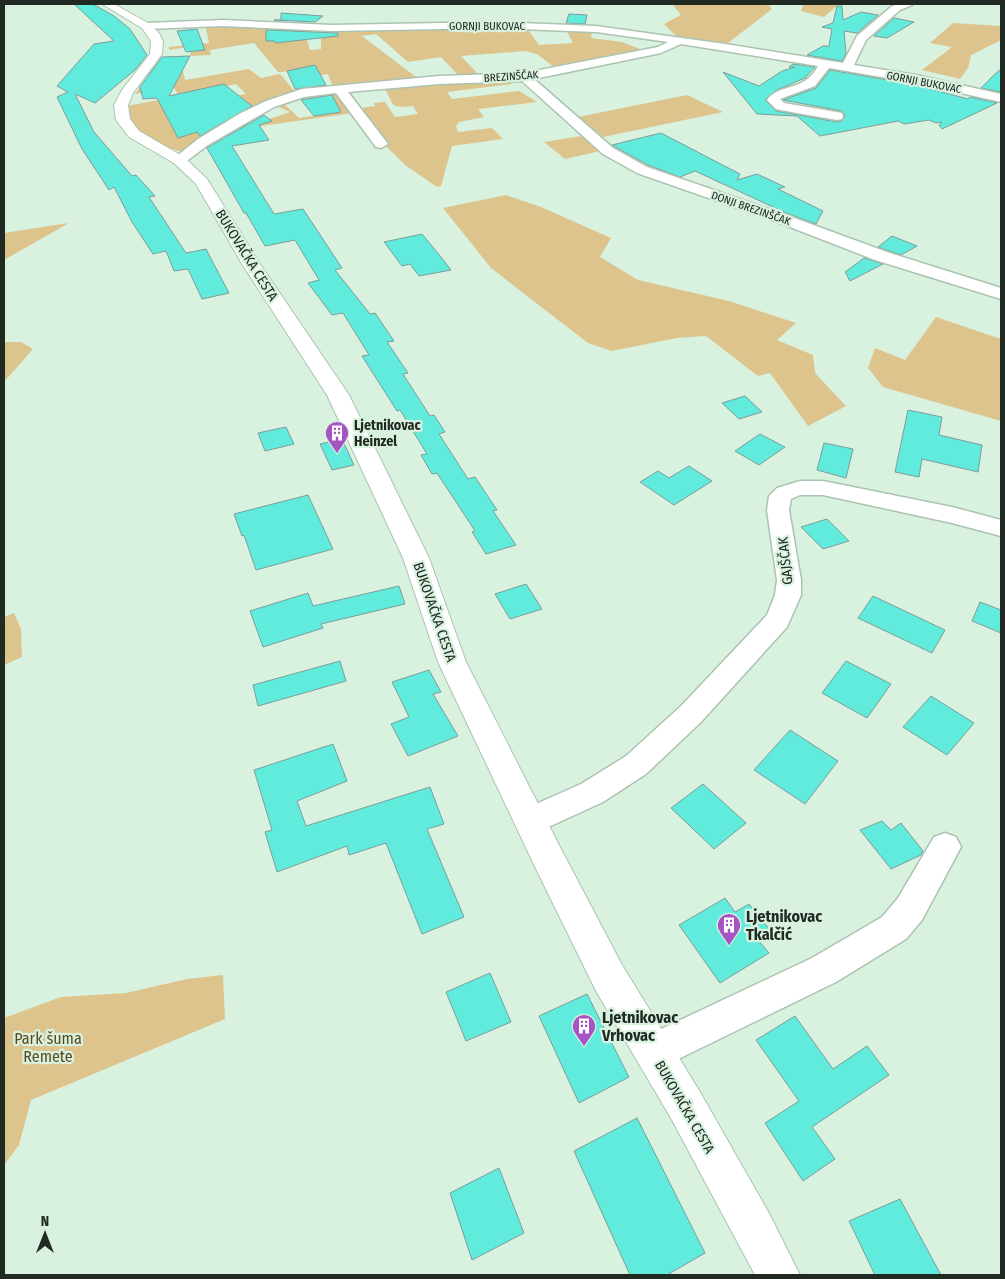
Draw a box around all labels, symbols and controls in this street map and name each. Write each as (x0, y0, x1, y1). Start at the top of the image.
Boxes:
street label: GORNJI BUKOVAC (449, 20, 525, 33)
street label: BREZINŠČAK (483, 67, 539, 85)
street label: GORNJI BUKOVAC (885, 69, 963, 96)
street label: DONJI BREZINŠČAK (710, 188, 793, 228)
street label: BUKOVAČKA CESTA (212, 206, 283, 305)
place label: Ljetnikovac Heinzel (354, 417, 421, 450)
building icon: Ljetnikovac Heinzel (324, 420, 350, 454)
street label: GAJŠČAK (773, 536, 796, 586)
street label: BUKOVAČKA CESTA (409, 560, 461, 665)
place label: Ljetnikovac Tkalčić (746, 907, 822, 944)
building icon: Ljetnikovac Tkalčić (716, 912, 742, 946)
place label: Ljetnikovac Vrhovac (601, 1008, 678, 1045)
building icon: Ljetnikovac Vrhovac (571, 1013, 597, 1047)
park label: Park šuma Remete (14, 1029, 82, 1066)
street label: BUKOVAČKA CESTA (651, 1057, 719, 1157)
north arrow (20, 1209, 70, 1259)
text: N (41, 1213, 49, 1230)

